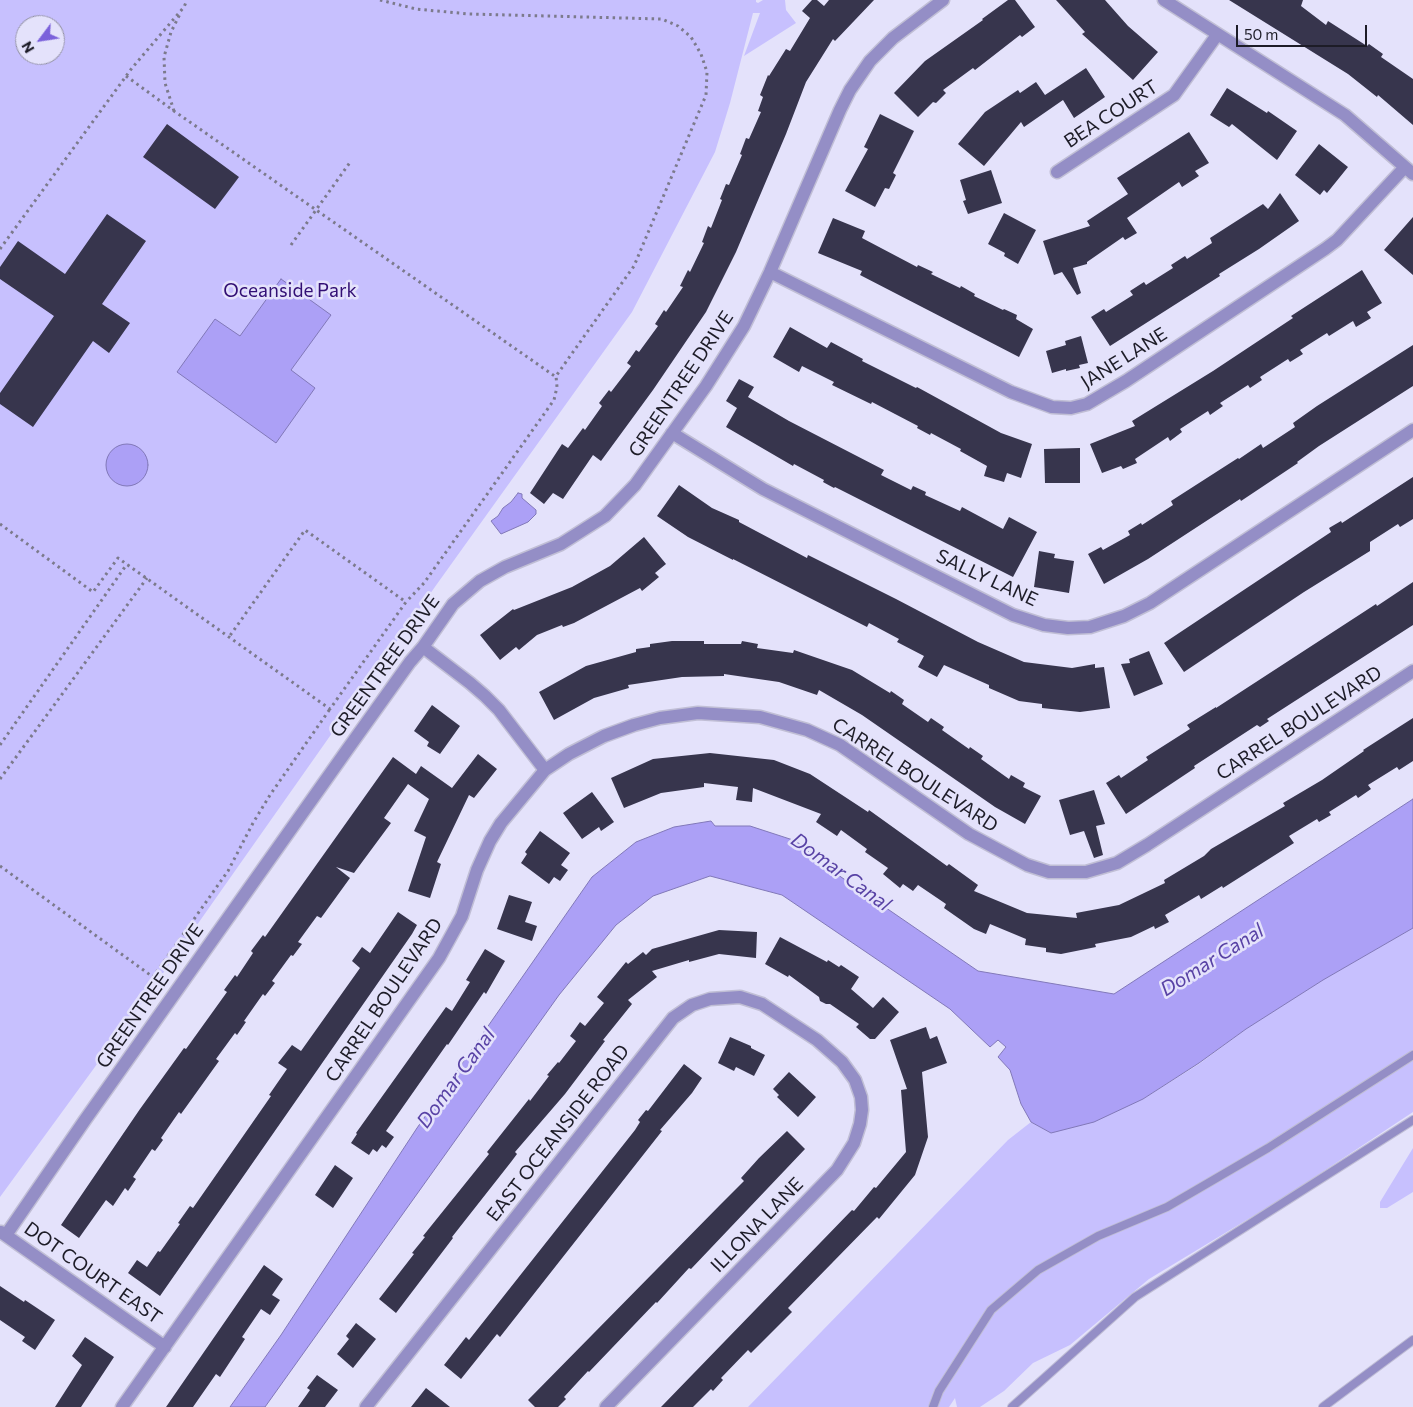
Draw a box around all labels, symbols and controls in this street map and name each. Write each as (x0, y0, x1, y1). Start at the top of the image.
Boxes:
north arrow (15, 15, 65, 65)
scale bar (1238, 15, 1369, 47)
text: 50 m (1244, 25, 1278, 43)
text: N (18, 39, 38, 56)
street label: BEA COURT (1060, 75, 1162, 153)
park label: Oceanside Park (223, 280, 357, 302)
street label: GREENTREE DRIVE (624, 307, 738, 461)
street label: JANE LANE (1077, 323, 1171, 393)
street label: SALLY LANE (933, 545, 1041, 611)
street label: GREENTREE DRIVE (326, 590, 444, 742)
street label: CARREL BOULEVARD (1212, 661, 1386, 785)
street label: CARREL BOULEVARD (828, 713, 1002, 837)
water label: Domar Canal (786, 828, 896, 916)
street label: CARREL BOULEVARD (321, 914, 447, 1086)
street label: GREENTREE DRIVE (92, 919, 208, 1073)
water label: Domar Canal (1156, 919, 1268, 1001)
water label: Domar Canal (412, 1023, 500, 1133)
street label: EAST OCEANSIDE ROAD (482, 1040, 634, 1226)
street label: ILLONA LANE (706, 1173, 808, 1277)
street label: DOT COURT EAST (20, 1217, 166, 1329)

